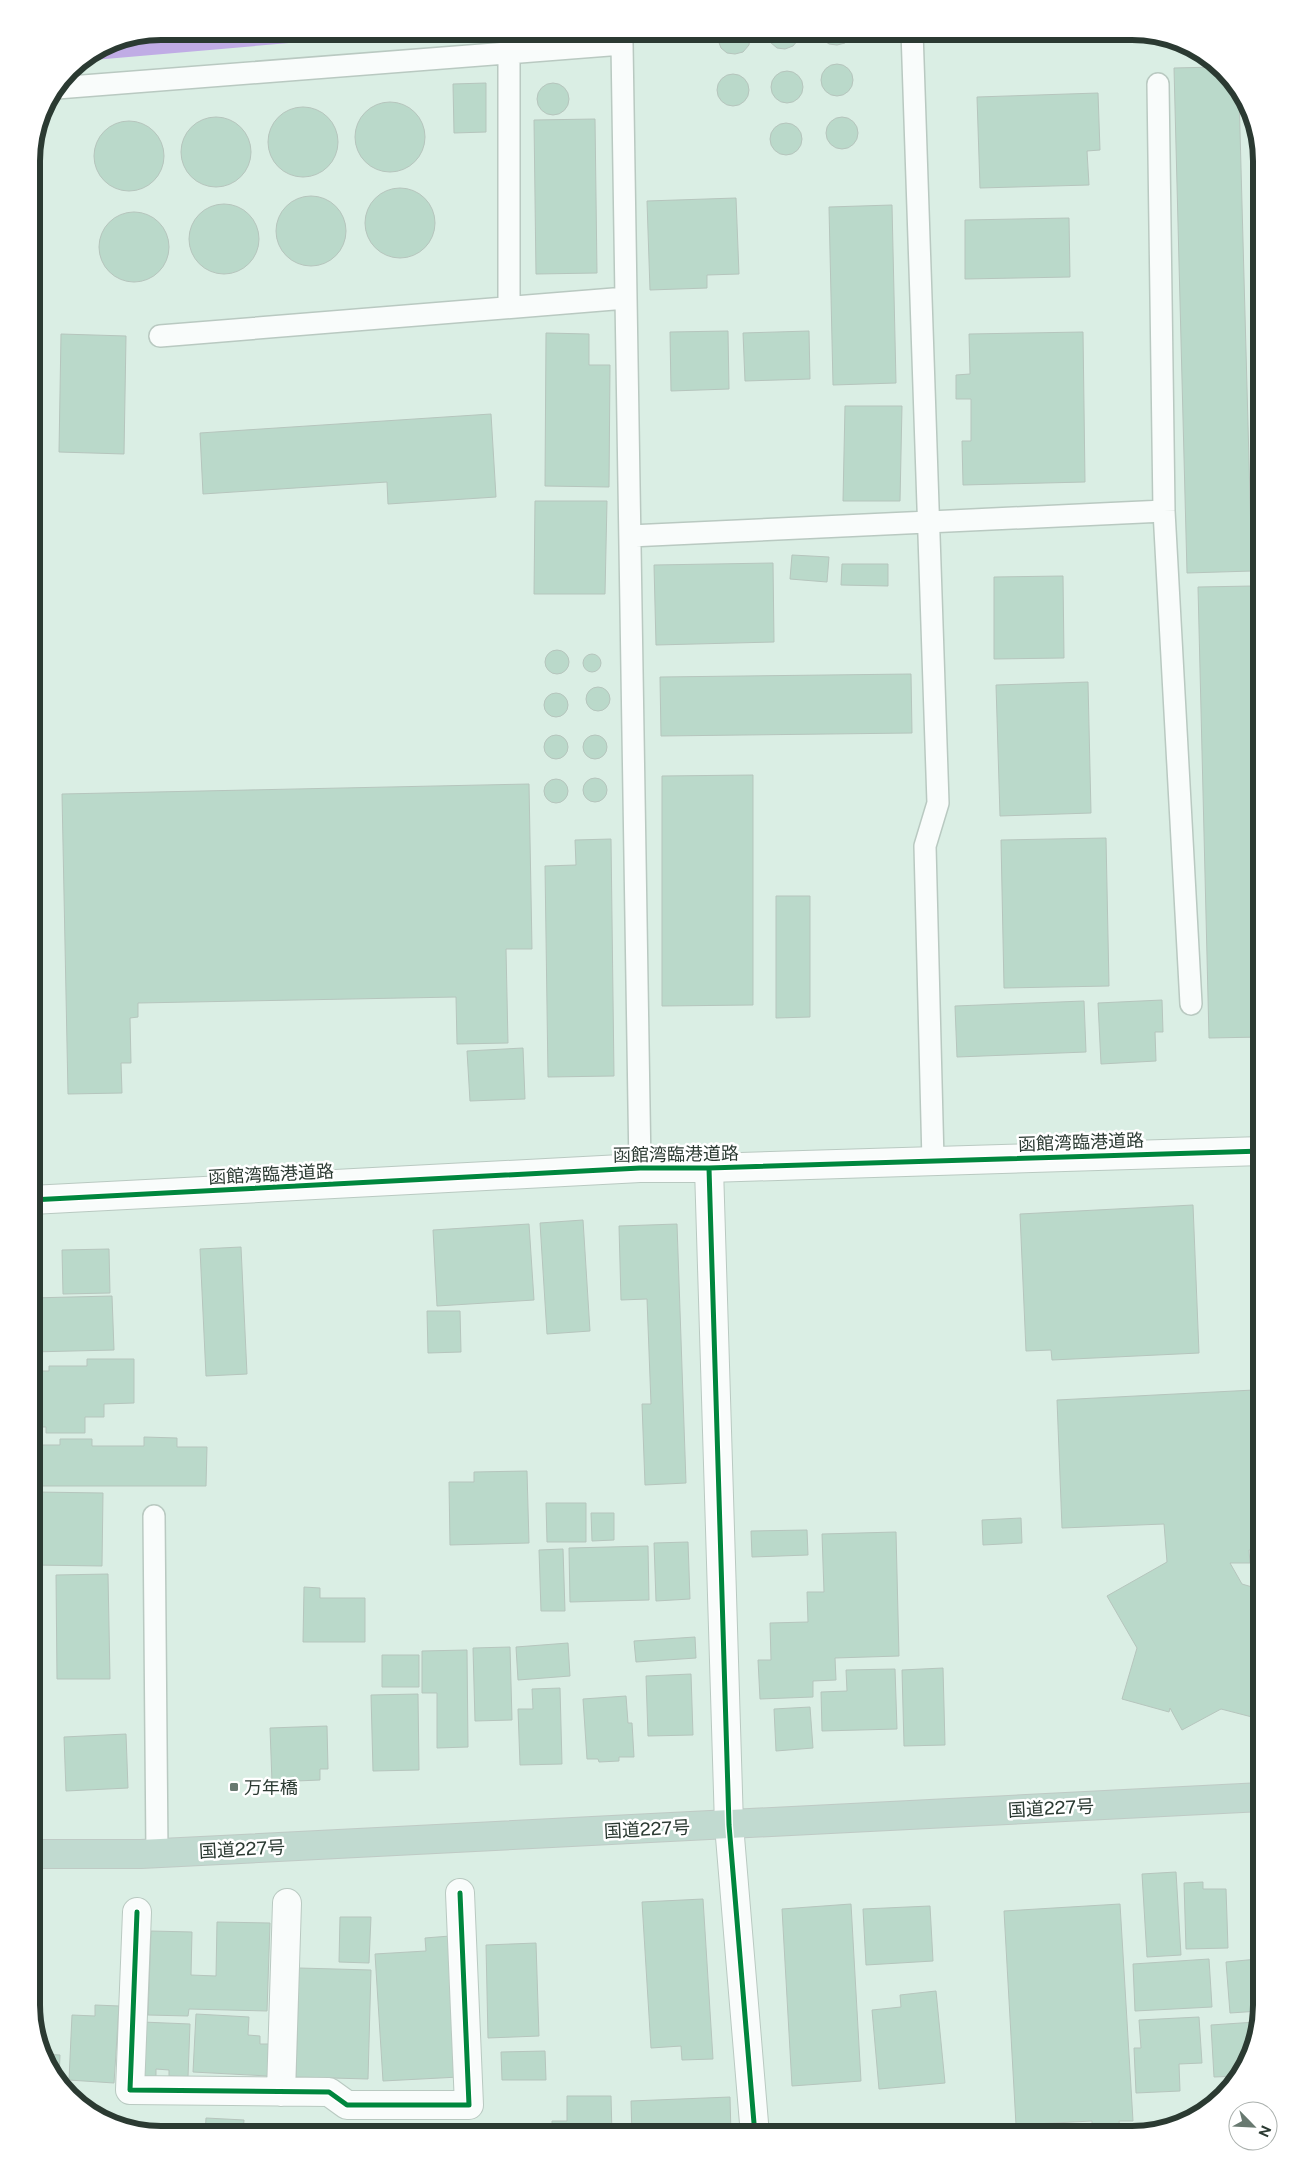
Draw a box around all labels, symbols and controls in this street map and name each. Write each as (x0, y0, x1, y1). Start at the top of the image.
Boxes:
street label: 函館湾臨港道路 (1018, 1129, 1144, 1155)
street label: 函館湾臨港道路 (613, 1142, 739, 1166)
street label: 函館湾臨港道路 (208, 1160, 334, 1188)
place label: 万年橋 (244, 1777, 298, 1798)
marker: 万年橋 (228, 1781, 240, 1793)
street label: 国道227号 (1007, 1795, 1095, 1821)
street label: 国道227号 (603, 1816, 691, 1842)
street label: 国道227号 (198, 1836, 286, 1862)
north arrow (1228, 2101, 1278, 2151)
text: N (1255, 2123, 1274, 2140)

